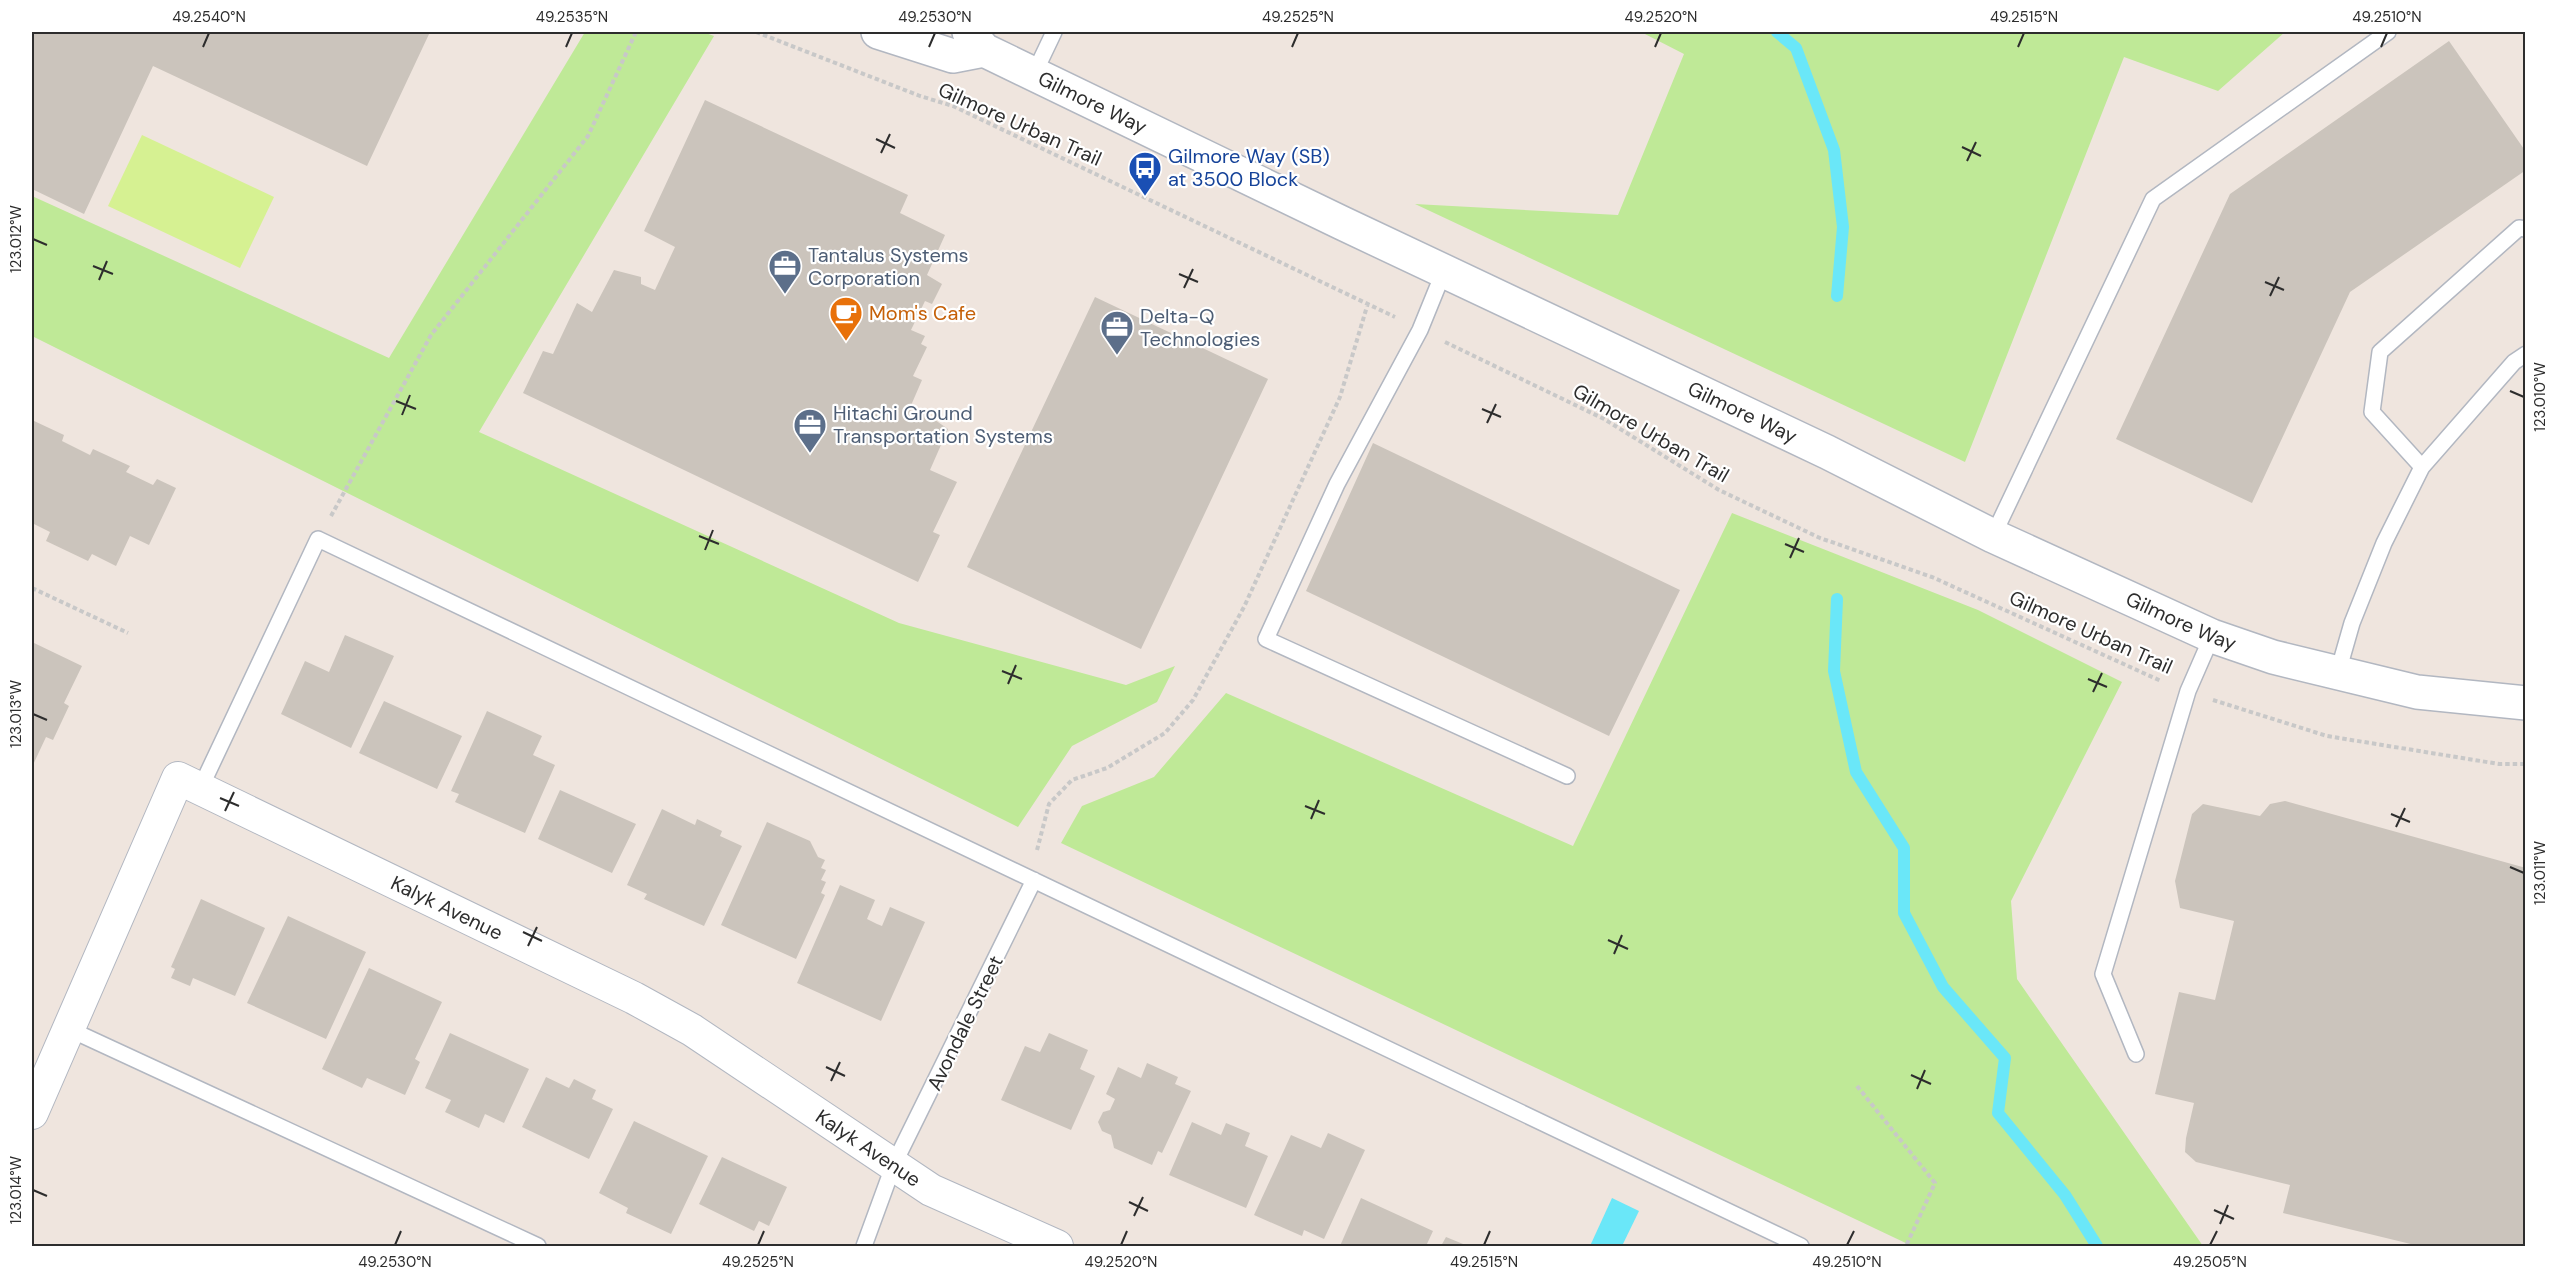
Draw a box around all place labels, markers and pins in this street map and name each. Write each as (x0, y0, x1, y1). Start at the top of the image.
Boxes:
place label: Gilmore Way (SB) at 3500 Block (1168, 143, 1330, 192)
bus stop icon: Gilmore Way (SB) at 3500 Block (1127, 150, 1163, 197)
place label: Tantalus Systems Corporation (808, 242, 969, 291)
office icon: Tantalus Systems Corporation (767, 248, 803, 295)
cafe icon: Mom's Cafe (828, 295, 864, 342)
place label: Mom's Cafe (869, 300, 976, 326)
place label: Delta-Q Technologies (1140, 303, 1260, 352)
office icon: Delta-Q Technologies (1099, 309, 1135, 356)
place label: Hitachi Ground Transportation Systems (833, 400, 1053, 449)
office icon: Hitachi Ground Transportation Systems (792, 407, 828, 454)

